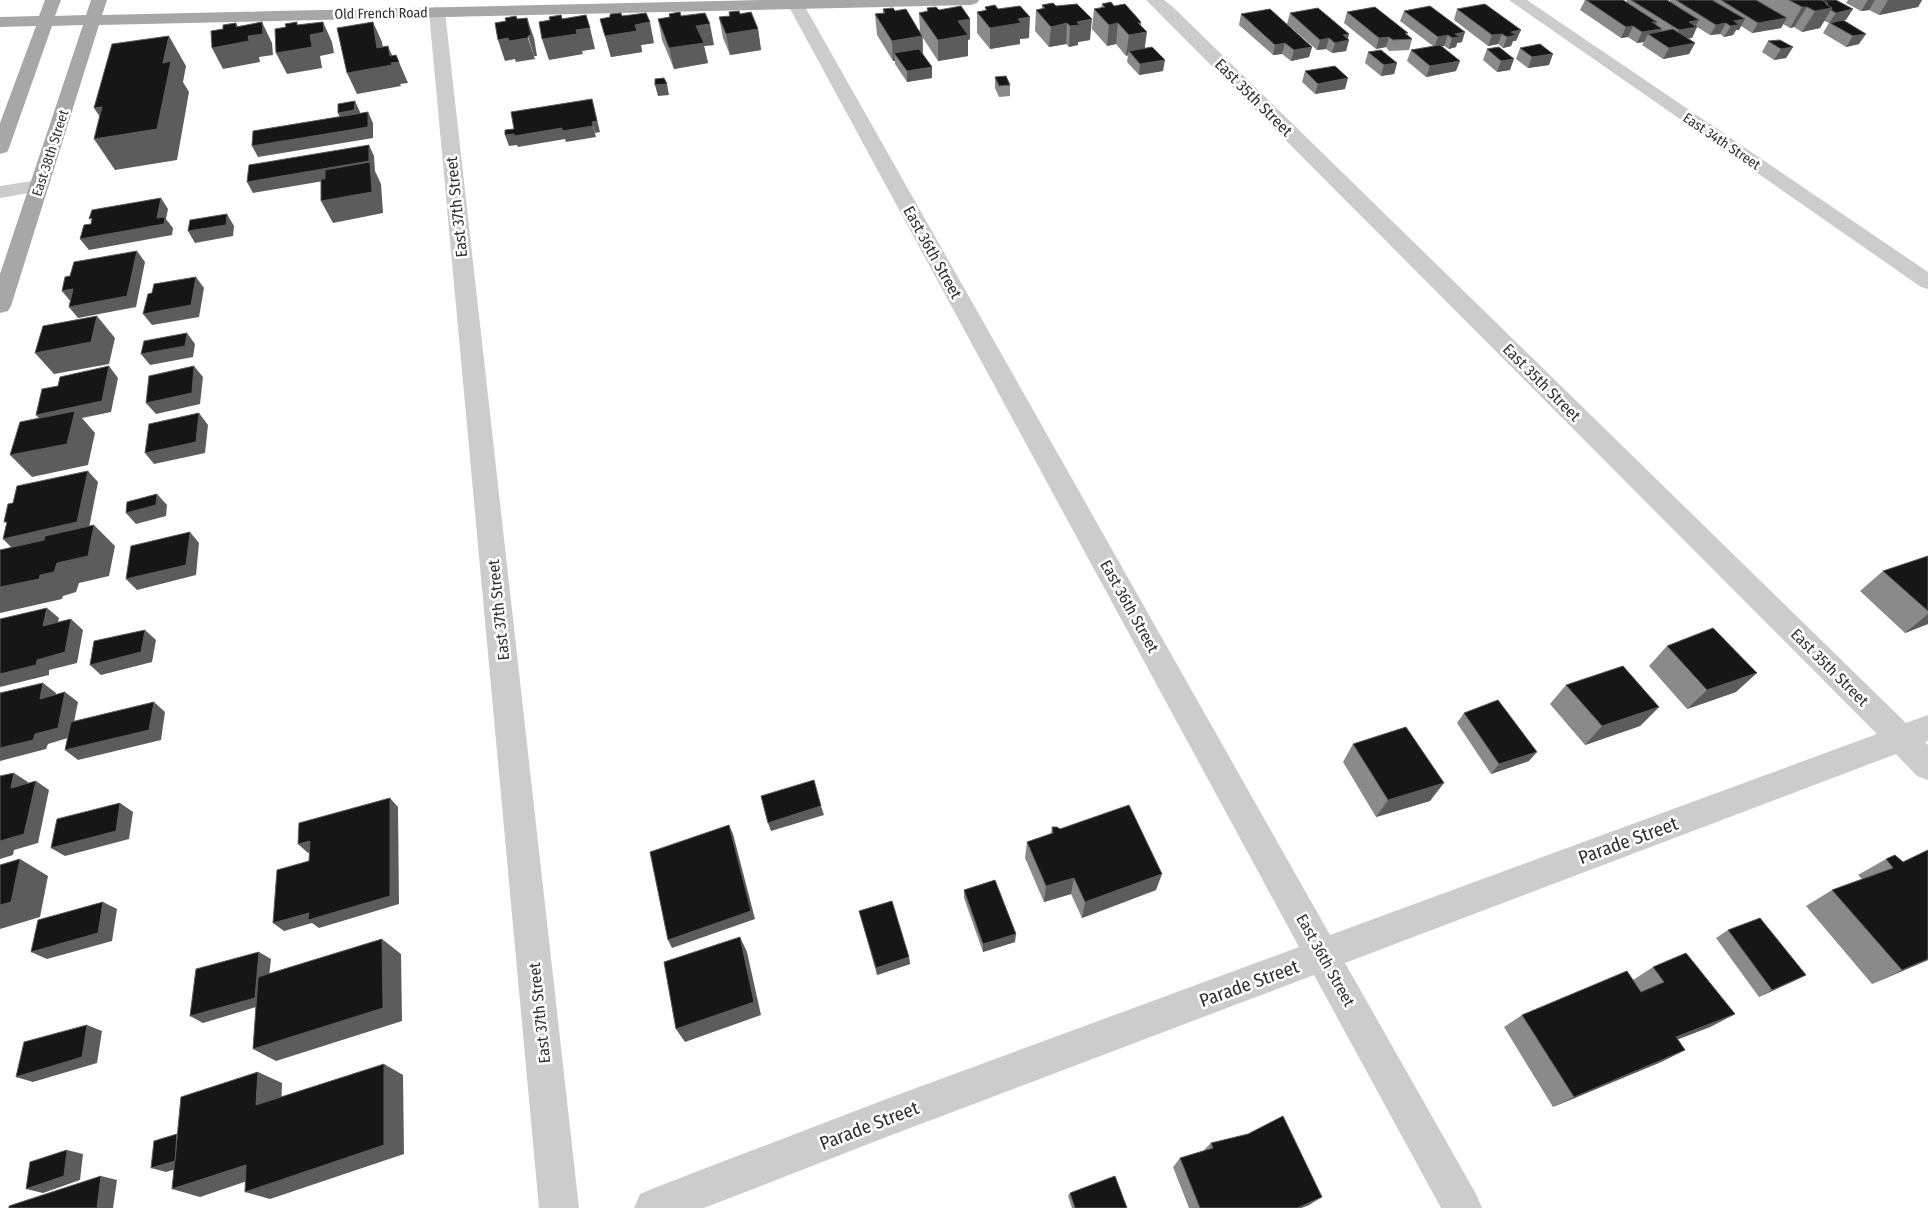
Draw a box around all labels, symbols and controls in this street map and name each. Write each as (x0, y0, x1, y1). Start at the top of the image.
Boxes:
street label: Old French Road (334, 4, 428, 23)
street label: East 35th Street (1211, 55, 1297, 141)
street label: East 38th Street (28, 107, 73, 199)
street label: East 34th Street (1680, 109, 1764, 174)
street label: East 37th Street (442, 155, 471, 258)
street label: East 36th Street (899, 203, 966, 302)
street label: East 35th Street (1499, 340, 1585, 426)
street label: East 36th Street (1096, 557, 1163, 656)
street label: East 37th Street (484, 558, 513, 661)
street label: East 35th Street (1787, 625, 1873, 711)
street label: Parade Street (1575, 812, 1682, 869)
street label: East 36th Street (1292, 911, 1359, 1010)
street label: Parade Street (1196, 955, 1303, 1012)
street label: East 37th Street (525, 961, 554, 1064)
street label: Parade Street (816, 1096, 923, 1155)

